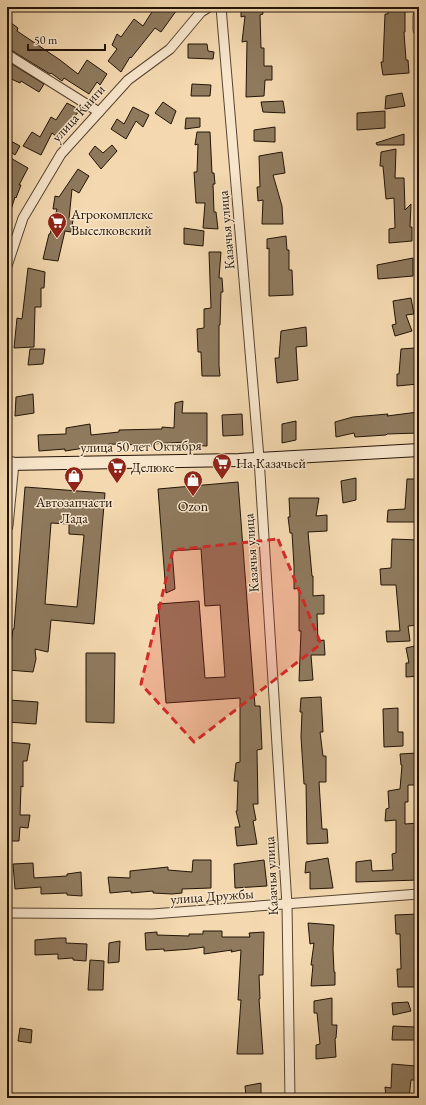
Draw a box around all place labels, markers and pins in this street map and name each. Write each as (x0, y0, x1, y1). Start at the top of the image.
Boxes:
place label: Агрокомплекс Выселковский (70, 205, 153, 239)
supermarket icon: Агрокомплекс Выселковский (46, 211, 68, 239)
supermarket icon: На Казачьей (211, 452, 233, 480)
place label: На Казачьей (236, 454, 306, 472)
supermarket icon: Делюкс (106, 456, 128, 484)
place label: Делюкс (131, 458, 175, 476)
shop icon: Автозапчасти Лада (63, 465, 85, 493)
shop icon: Ozon (182, 469, 204, 497)
place label: Автозапчасти Лада (35, 493, 113, 527)
place label: Ozon (178, 497, 209, 515)

